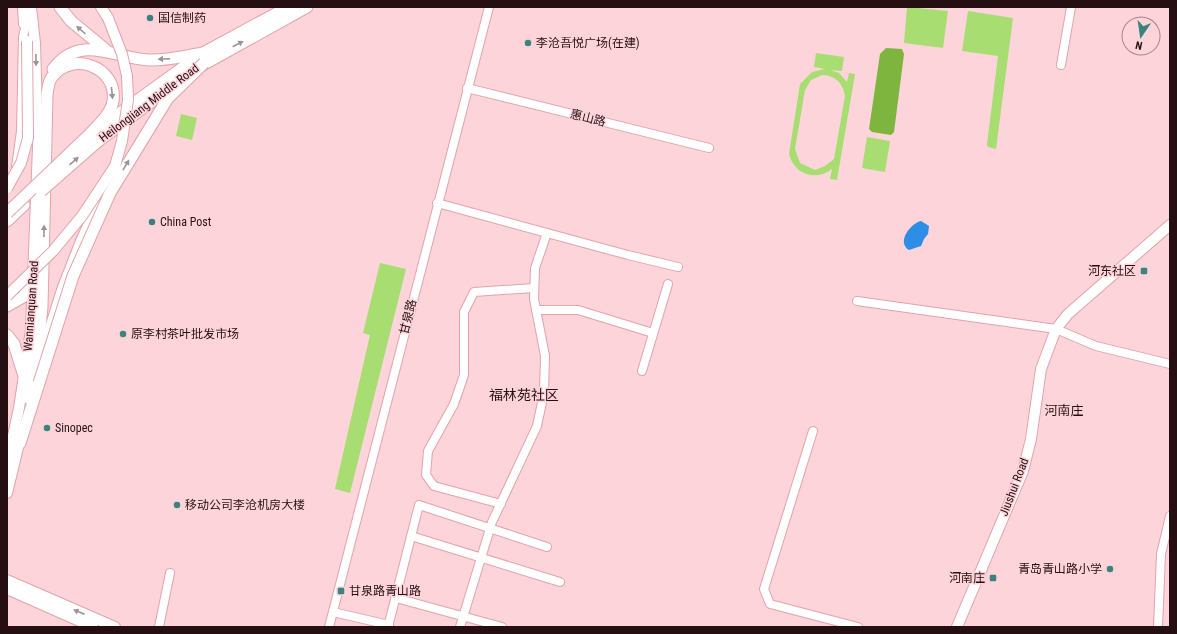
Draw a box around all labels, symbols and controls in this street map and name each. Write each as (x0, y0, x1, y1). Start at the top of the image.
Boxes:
place label: 国信制药 (158, 11, 206, 25)
marker: 国信制药 (145, 13, 155, 23)
north arrow (1121, 16, 1161, 56)
one-way arrow (77, 26, 86, 35)
place label: 李沧吾悦广场(在建) (536, 36, 640, 50)
marker: 李沧吾悦广场(在建) (523, 38, 533, 48)
text: N (1134, 38, 1144, 52)
one-way arrow (232, 41, 244, 48)
one-way arrow (33, 54, 39, 67)
one-way arrow (157, 56, 170, 62)
street label: Heilongjiang Middle Road (96, 61, 202, 145)
one-way arrow (109, 87, 115, 99)
street label: 惠山路 (569, 107, 607, 129)
one-way arrow (69, 157, 80, 166)
one-way arrow (123, 159, 130, 171)
place label: China Post (160, 215, 212, 229)
marker: China Post (147, 217, 157, 227)
one-way arrow (41, 224, 47, 237)
street label: Wannianquan Road (21, 260, 41, 352)
place label: 河东社区 (1088, 264, 1136, 278)
marker: 河东社区 (1139, 266, 1149, 276)
street label: 甘泉路 (397, 298, 419, 336)
place label: 原李村茶叶批发市场 (131, 327, 239, 341)
marker: 原李村茶叶批发市场 (118, 329, 128, 339)
district label: 福林苑社区 (489, 387, 559, 403)
district label: 河南庄 (1044, 403, 1084, 418)
place label: Sinopec (55, 421, 93, 435)
marker: Sinopec (42, 423, 52, 433)
street label: Jiushui Road (997, 456, 1031, 518)
place label: 移动公司李沧机房大楼 (185, 498, 305, 512)
marker: 移动公司李沧机房大楼 (172, 500, 182, 510)
place label: 青岛青山路小学 (1018, 562, 1102, 576)
marker: 青岛青山路小学 (1105, 564, 1115, 574)
place label: 河南庄 (949, 571, 985, 585)
marker: 河南庄 (988, 573, 998, 583)
place label: 甘泉路青山路 (349, 584, 421, 598)
marker: 甘泉路青山路 (336, 586, 346, 596)
one-way arrow (73, 608, 85, 614)

